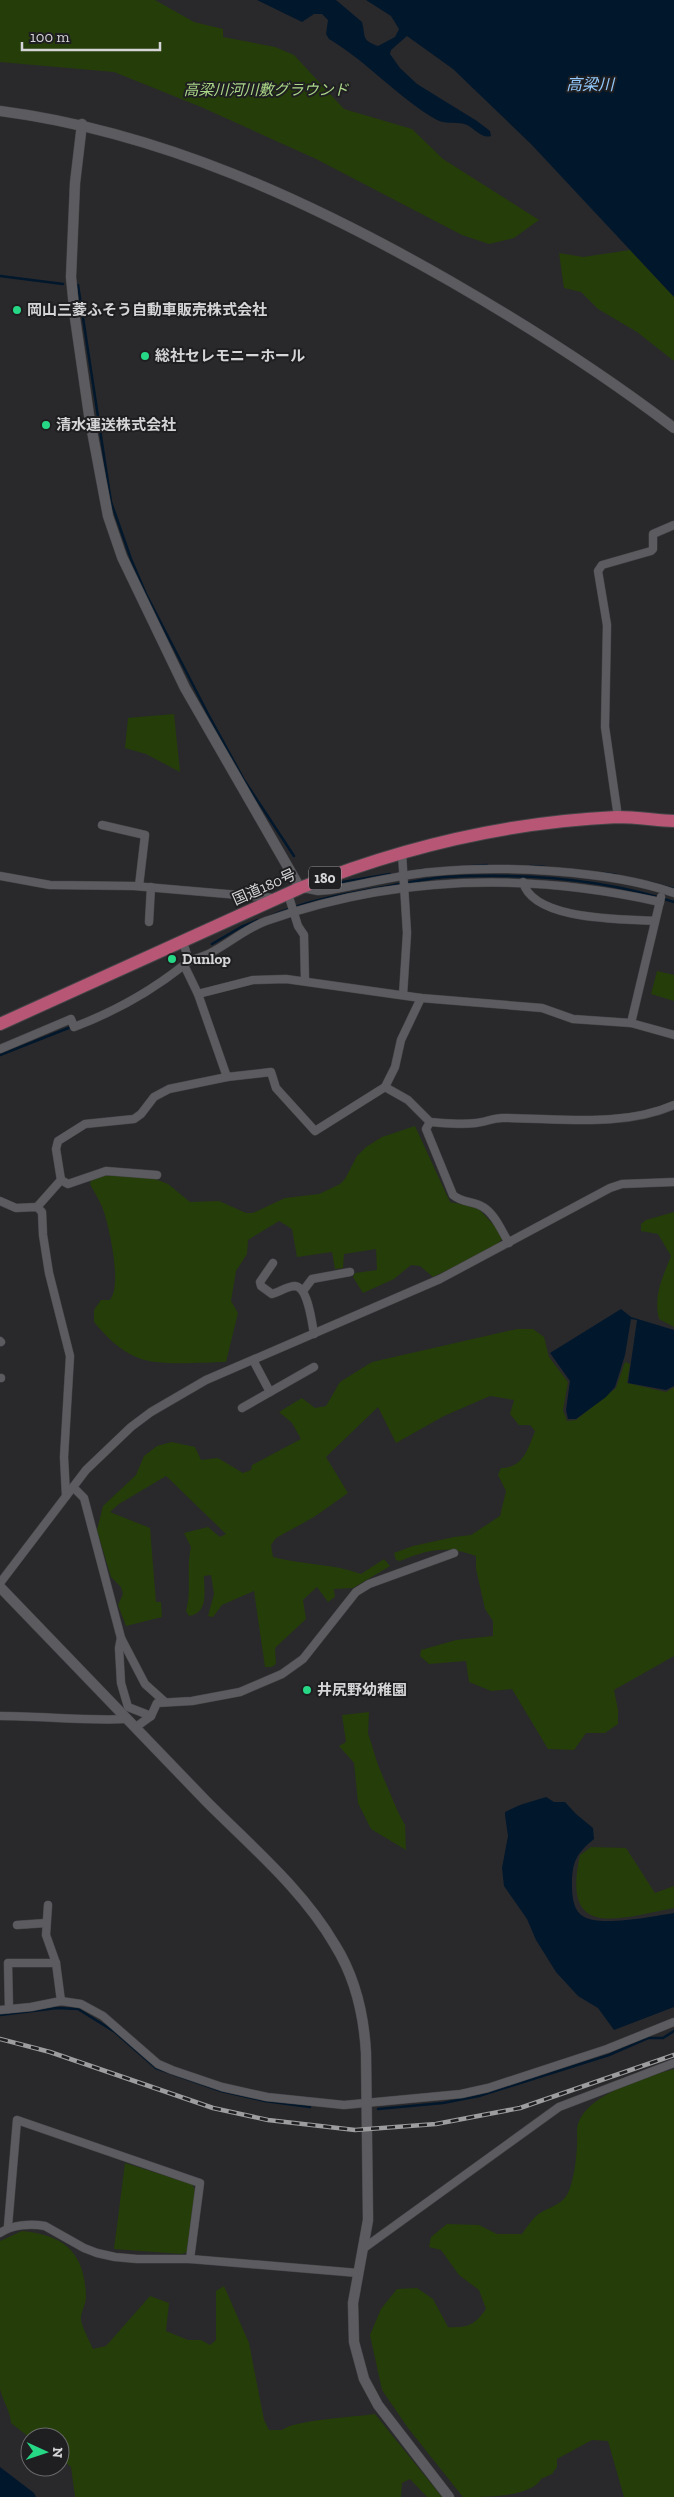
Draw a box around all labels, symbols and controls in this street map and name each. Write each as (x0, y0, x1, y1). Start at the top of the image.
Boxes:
scale bar (22, 20, 160, 52)
text: 100 m (30, 28, 69, 46)
water label: 高梁川 (566, 75, 616, 94)
park label: 高梁川河川敷グラウンド (183, 81, 349, 99)
place label: 岡山三菱ふそう自動車販売株式会社 (27, 301, 267, 319)
marker: 岡山三菱ふそう自動車販売株式会社 (11, 304, 23, 316)
place label: 総社セレモニーホール (155, 347, 305, 365)
marker: 総社セレモニーホール (139, 350, 151, 362)
place label: 清水運送株式会社 (56, 416, 176, 434)
marker: 清水運送株式会社 (40, 419, 52, 431)
street label: 国道180号 (230, 865, 298, 909)
road number: 180 (309, 866, 341, 890)
place label: Dunlop (182, 950, 231, 968)
marker: Dunlop (166, 953, 178, 965)
place label: 井尻野幼稚園 (317, 1681, 407, 1699)
marker: 井尻野幼稚園 (301, 1684, 313, 1696)
north arrow (20, 2427, 70, 2477)
text: N (49, 2447, 66, 2459)

